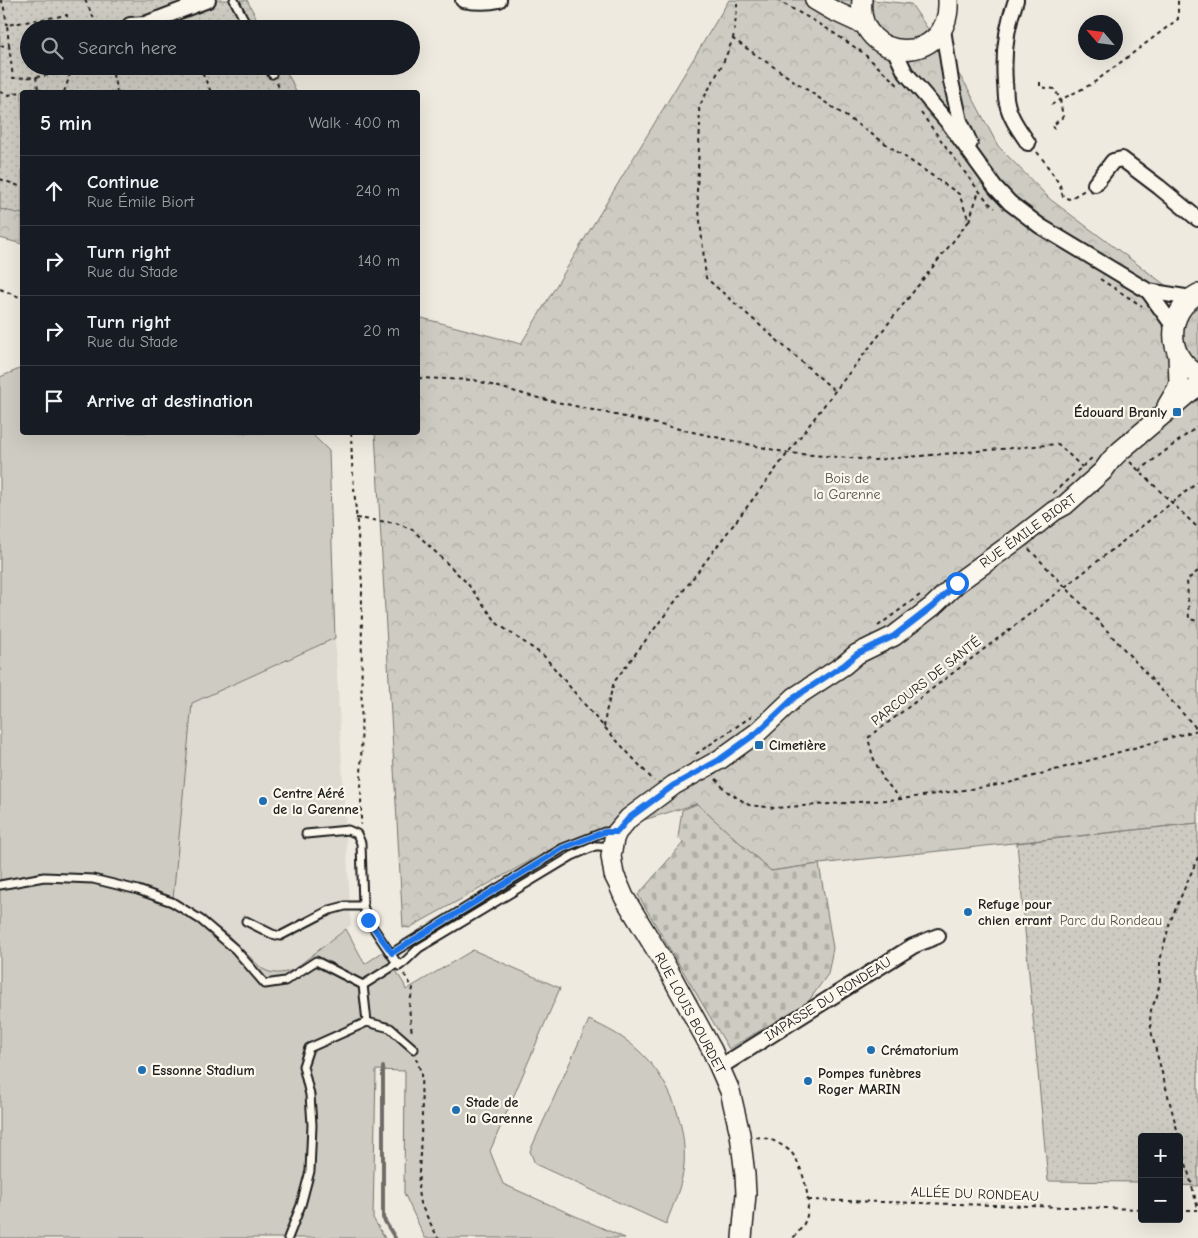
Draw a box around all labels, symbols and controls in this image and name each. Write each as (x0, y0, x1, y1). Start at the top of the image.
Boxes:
north arrow (1078, 15, 1123, 60)
search box (20, 20, 420, 75)
icon: search (38, 34, 66, 62)
text: Search here (78, 37, 177, 59)
text: 5 min (40, 111, 92, 135)
text: Walk · 400 m (308, 114, 400, 132)
text: Continue (87, 171, 159, 193)
icon: ahead (40, 177, 68, 205)
text: 240 m (356, 182, 400, 200)
text: Rue Émile Biort (87, 193, 194, 211)
text: Turn right (87, 241, 171, 263)
icon: right (40, 247, 68, 275)
text: 140 m (358, 252, 400, 270)
text: Rue du Stade (87, 263, 178, 281)
text: Turn right (87, 311, 171, 333)
icon: right (40, 317, 68, 345)
text: 20 m (363, 322, 400, 340)
text: Rue du Stade (87, 333, 178, 351)
icon: arrive (40, 387, 68, 415)
text: Arrive at destination (87, 390, 253, 412)
place label: Édouard Branly (1074, 404, 1168, 421)
marker: Édouard Branly (1171, 406, 1183, 418)
park label: Bois de la Garenne (813, 470, 881, 503)
street label: RUE ÉMILE BIORT (976, 490, 1080, 572)
route start (946, 572, 969, 595)
street label: PARCOURS DE SANTÉ (868, 633, 984, 729)
place label: Cimetière (769, 737, 826, 754)
marker: Cimetière (753, 739, 765, 751)
place label: Centre Aéré de la Garenne (273, 785, 359, 818)
marker: Centre Aéré de la Garenne (257, 795, 269, 807)
place label: Refuge pour chien errant (978, 896, 1052, 929)
marker: Refuge pour chien errant (962, 906, 974, 918)
route end (357, 909, 380, 932)
park label: Parc du Rondeau (1060, 912, 1162, 929)
street label: RUE LOUIS BOURDET (651, 950, 729, 1077)
street label: IMPASSE DU RONDEAU (762, 953, 894, 1045)
place label: Crématorium (881, 1042, 959, 1059)
marker: Crématorium (865, 1044, 877, 1056)
place label: Essonne Stadium (152, 1062, 255, 1079)
marker: Essonne Stadium (136, 1064, 148, 1076)
place label: Pompes funèbres Roger MARIN (818, 1065, 921, 1098)
marker: Pompes funèbres Roger MARIN (802, 1075, 814, 1087)
place label: Stade de la Garenne (466, 1094, 533, 1127)
marker: Stade de la Garenne (450, 1104, 462, 1116)
map controls (1138, 1133, 1183, 1223)
button: + (1138, 1133, 1183, 1178)
button: − (1138, 1178, 1183, 1223)
street label: ALLÉE DU RONDEAU (911, 1183, 1039, 1205)

